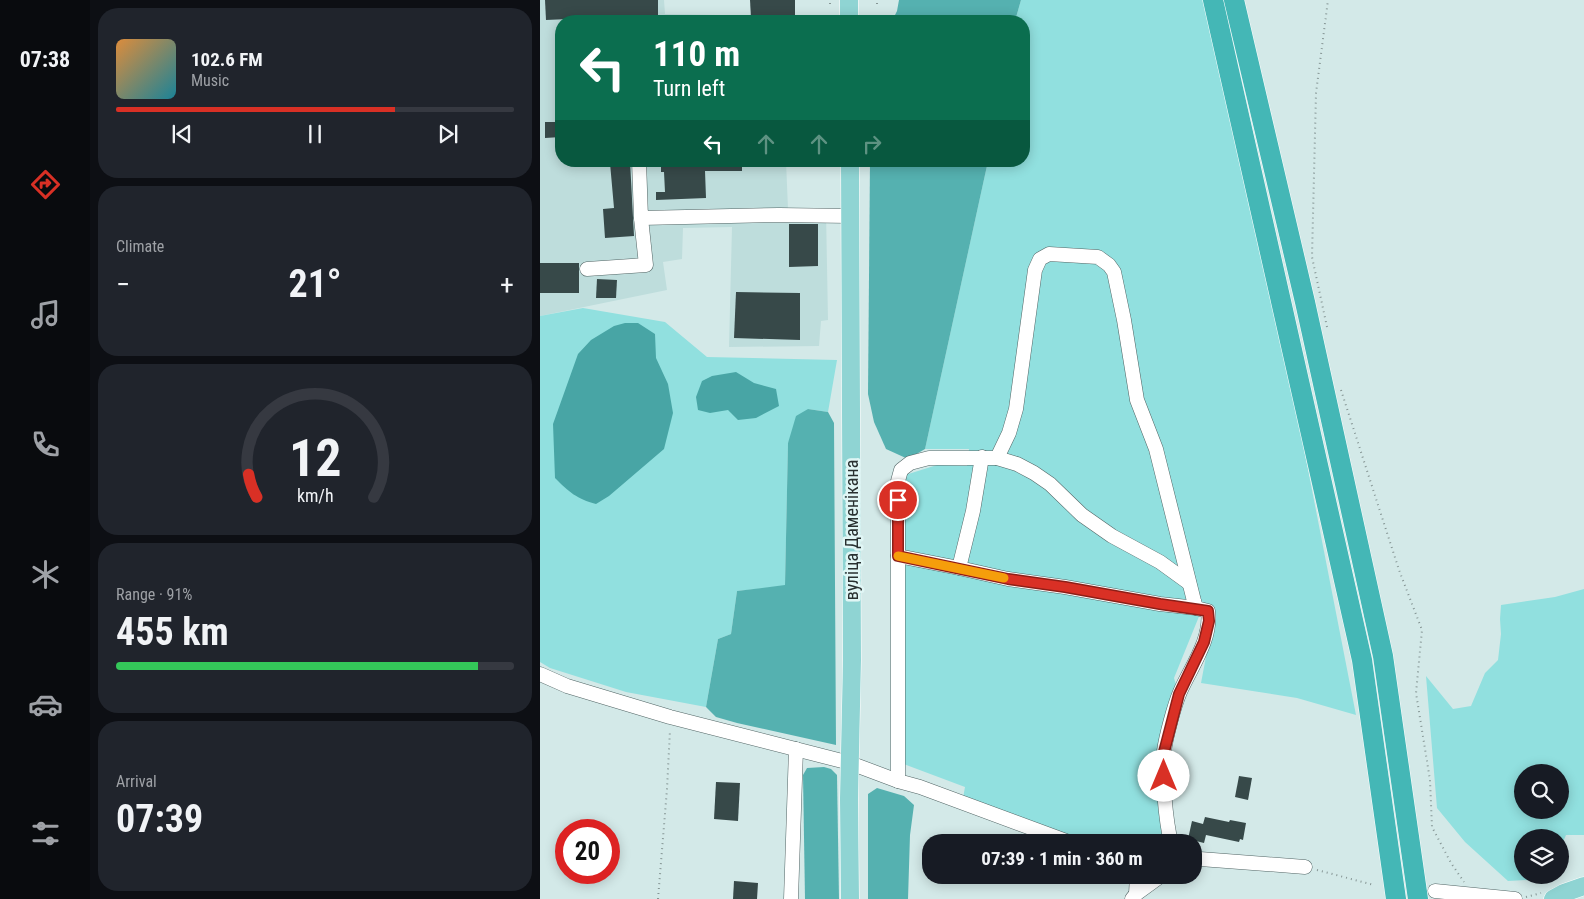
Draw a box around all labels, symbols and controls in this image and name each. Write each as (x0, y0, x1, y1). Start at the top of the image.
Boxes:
text: 110 m (653, 34, 740, 75)
icon: left (570, 35, 635, 100)
text: 07:38 (20, 47, 70, 72)
text: 102.6 FM (191, 48, 263, 71)
text: Music (191, 71, 229, 90)
text: Turn left (653, 76, 725, 101)
icon: previous (168, 120, 196, 148)
icon: pause (301, 120, 329, 148)
icon: next (434, 120, 462, 148)
icon: left (699, 130, 727, 158)
icon: ahead (752, 130, 780, 158)
icon: ahead (805, 130, 833, 158)
icon: right (858, 130, 886, 158)
icon: directions (28, 167, 63, 202)
text: Climate (116, 237, 164, 256)
text: 21° (288, 262, 342, 306)
text: − (116, 268, 130, 301)
text: + (500, 268, 514, 301)
icon: music (28, 297, 63, 332)
icon: phone (28, 427, 63, 462)
text: 12 (289, 428, 341, 489)
street label: вуліца Даменікана (841, 460, 862, 600)
pin (877, 479, 919, 521)
text: km/h (297, 485, 333, 506)
icon: arrive (884, 486, 912, 514)
icon: climate (28, 557, 63, 592)
text: Range · 91% (116, 585, 192, 604)
text: 455 km (116, 610, 229, 654)
icon: car (28, 687, 63, 722)
position arrow (1137, 749, 1189, 801)
map controls (1514, 764, 1569, 884)
button: search (1514, 764, 1569, 819)
text: Arrival (116, 772, 157, 791)
text: 07:39 (116, 797, 203, 841)
icon: filters (28, 816, 63, 851)
speed limit sign: 20 (555, 819, 620, 884)
button: layers (1514, 829, 1569, 884)
text: 07:39 · 1 min · 360 m (981, 847, 1143, 870)

